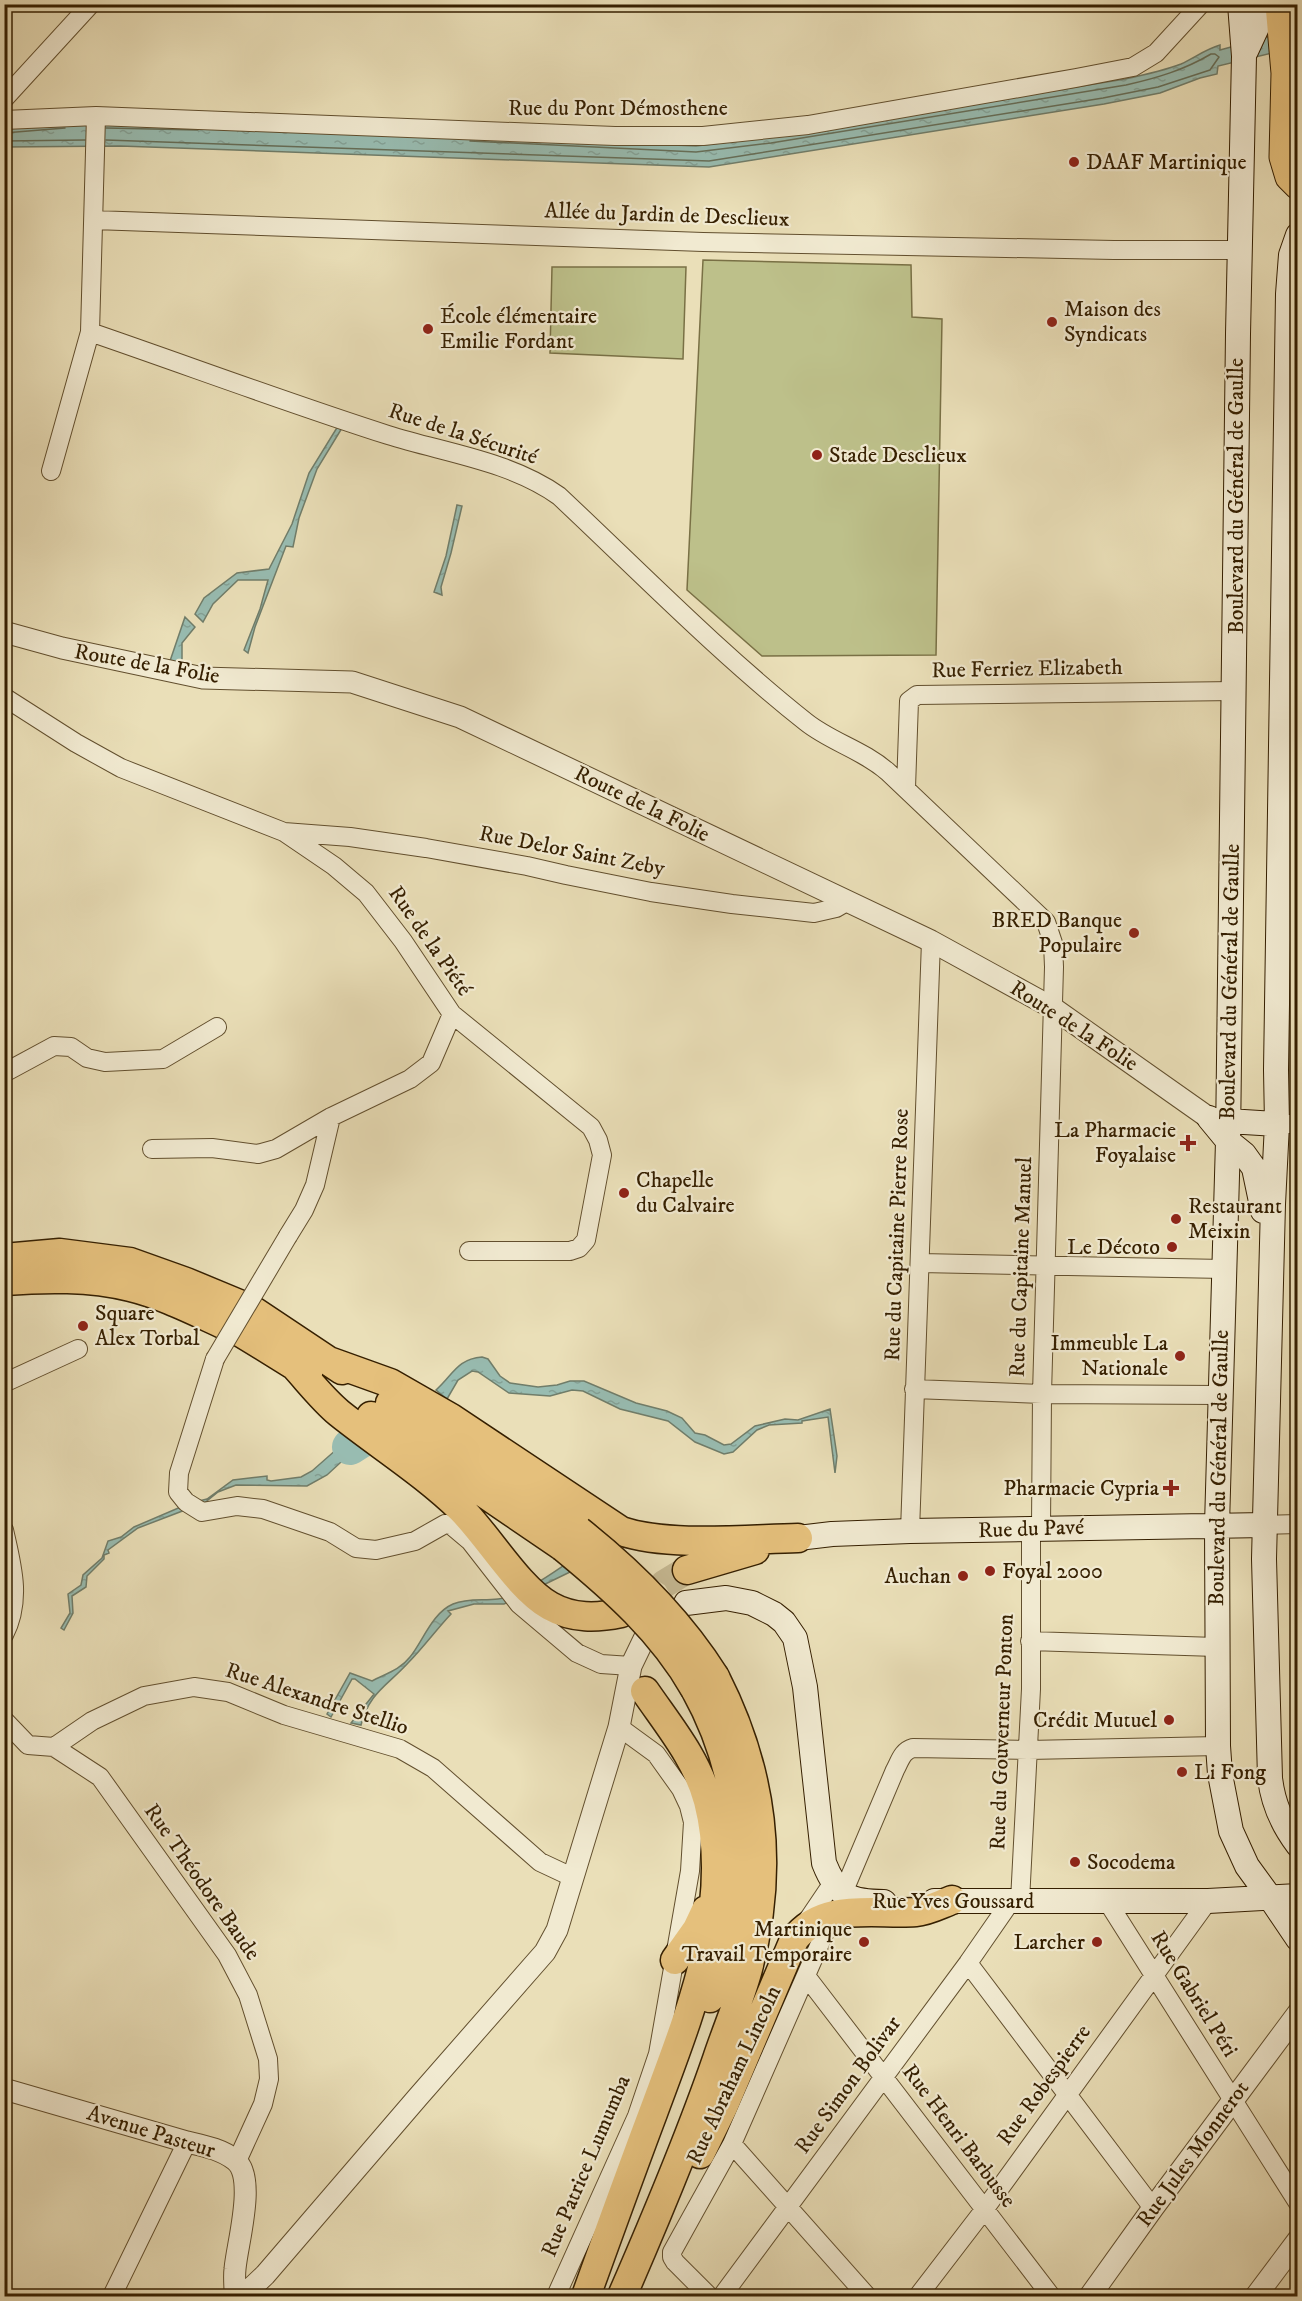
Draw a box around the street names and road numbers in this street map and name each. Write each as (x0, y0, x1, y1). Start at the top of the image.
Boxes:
street label: Rue du Pont Démosthene (508, 95, 728, 122)
street label: Allée du Jardin de Desclieux (544, 197, 790, 233)
street label: Boulevard du Général de Gaulle (1223, 358, 1250, 634)
street label: Rue de la Sécurité (385, 397, 541, 471)
street label: Route de la Folie (72, 638, 222, 690)
street label: Rue Ferriez Elizabeth (931, 654, 1123, 684)
street label: Route de la Folie (570, 760, 714, 848)
street label: Rue Delor Saint Zeby (477, 820, 668, 882)
street label: Boulevard du Général de Gaulle (1214, 844, 1246, 1120)
street label: Rue de la Piété (382, 881, 478, 1001)
street label: Route de la Folie (1005, 975, 1143, 1077)
street label: Rue du Capitaine Pierre Rose (879, 1108, 915, 1362)
street label: Rue du Capitaine Manuel (1004, 1156, 1038, 1378)
street label: Boulevard du Général de Gaulle (1203, 1330, 1235, 1606)
street label: Rue du Pavé (977, 1514, 1085, 1544)
street label: Rue du Gouverneur Ponton (984, 1613, 1020, 1851)
street label: Rue Alexandre Stellio (222, 1657, 412, 1741)
street label: Rue Théodore Baude (138, 1799, 266, 1965)
street label: Rue Yves Goussard (872, 1888, 1034, 1915)
street label: Rue Gabriel Péri (1144, 1926, 1244, 2062)
street label: Rue Abraham Lincoln (681, 1981, 787, 2169)
street label: Rue Simon Bolivar (789, 2010, 908, 2159)
street label: Rue Robespierre (991, 2019, 1097, 2151)
street label: Rue Henri Barbusse (896, 2059, 1022, 2213)
street label: Rue Patrice Lumumba (535, 2070, 637, 2261)
street label: Rue Jules Monnerot (1131, 2076, 1255, 2232)
street label: Avenue Pasteur (84, 2100, 219, 2165)

